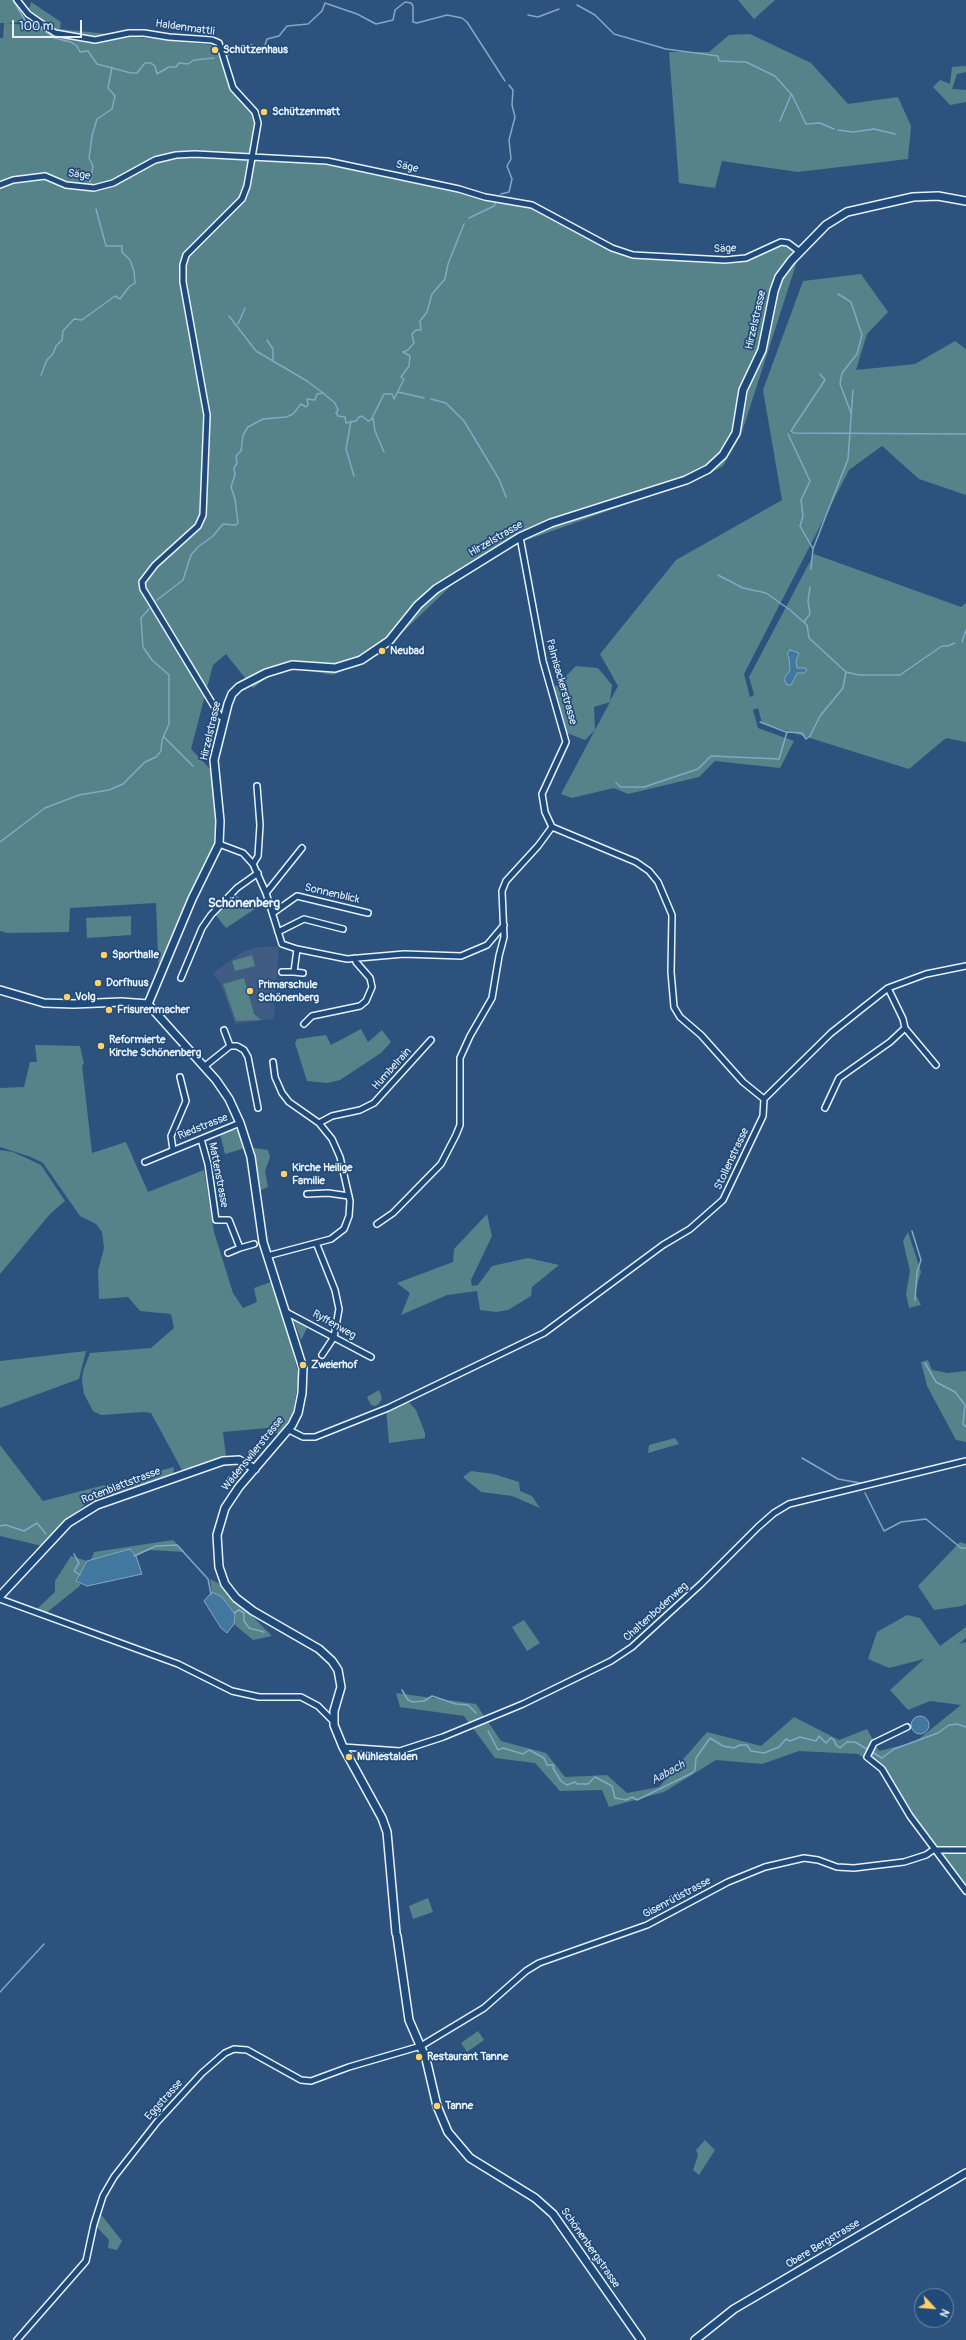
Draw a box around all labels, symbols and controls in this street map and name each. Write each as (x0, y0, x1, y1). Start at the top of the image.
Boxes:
scale bar (14, 12, 84, 38)
street label: Haldenmattli (155, 17, 215, 39)
text: 100 m (19, 19, 53, 34)
place label: Schützenhaus (223, 43, 288, 57)
marker: Schützenhaus (210, 45, 220, 55)
place label: Schützenmatt (272, 105, 340, 119)
marker: Schützenmatt (259, 107, 269, 117)
street label: Säge (395, 158, 419, 176)
street label: Säge (67, 167, 91, 183)
street label: Säge (713, 242, 737, 256)
street label: Hirzelstrasse (743, 289, 769, 351)
street label: Hirzelstrasse (467, 518, 525, 560)
street label: Palmisackerstrasse (542, 638, 580, 726)
place label: Neubad (390, 644, 424, 658)
marker: Neubad (377, 646, 387, 656)
street label: Hirzelstrasse (198, 700, 224, 762)
street label: Sonnenblick (303, 881, 361, 907)
district label: Schönenberg (208, 896, 280, 912)
place label: Sporthalle (112, 948, 159, 962)
marker: Sporthalle (99, 950, 109, 960)
place label: Dorfhuus (106, 976, 148, 990)
marker: Dorfhuus (93, 978, 103, 988)
place label: Primarschule Schönenberg (258, 978, 319, 1004)
marker: Primarschule Schönenberg (245, 986, 255, 996)
place label: Volg (75, 990, 96, 1004)
marker: Volg (62, 992, 72, 1002)
place label: Frisurenmacher (117, 1003, 190, 1017)
marker: Frisurenmacher (104, 1005, 114, 1015)
place label: Reformierte Kirche Schönenberg (109, 1033, 201, 1059)
marker: Reformierte Kirche Schönenberg (96, 1041, 106, 1051)
street label: Humbelrain (370, 1045, 414, 1093)
street label: Riedstrasse (176, 1111, 230, 1143)
street label: Stollenstrasse (712, 1126, 752, 1192)
street label: Mattenstrasse (205, 1141, 231, 1209)
place label: Kirche Heilige Familie (292, 1161, 353, 1187)
marker: Kirche Heilige Familie (279, 1169, 289, 1179)
street label: Ryffenweg (310, 1308, 358, 1342)
place label: Zweierhof (311, 1358, 358, 1372)
marker: Zweierhof (298, 1360, 308, 1370)
street label: Wädenswilerstrasse (219, 1414, 287, 1494)
street label: Rotenblattstrasse (80, 1465, 162, 1507)
street label: Chaltenbodenweg (621, 1580, 691, 1644)
place label: Mühlestalden (357, 1750, 418, 1764)
marker: Mühlestalden (344, 1752, 354, 1762)
water label: Aabach (649, 1758, 687, 1788)
street label: Gisenrütistrasse (641, 1875, 713, 1921)
place label: Restaurant Tanne (427, 2050, 508, 2064)
marker: Restaurant Tanne (414, 2052, 424, 2062)
street label: Eggstrasse (142, 2077, 186, 2123)
place label: Tanne (445, 2099, 473, 2113)
marker: Tanne (432, 2101, 442, 2111)
street label: Schönenbergstrasse (557, 2205, 623, 2291)
street label: Obere Bergstrasse (784, 2217, 862, 2271)
north arrow (914, 2288, 954, 2328)
text: N (937, 2307, 952, 2319)

